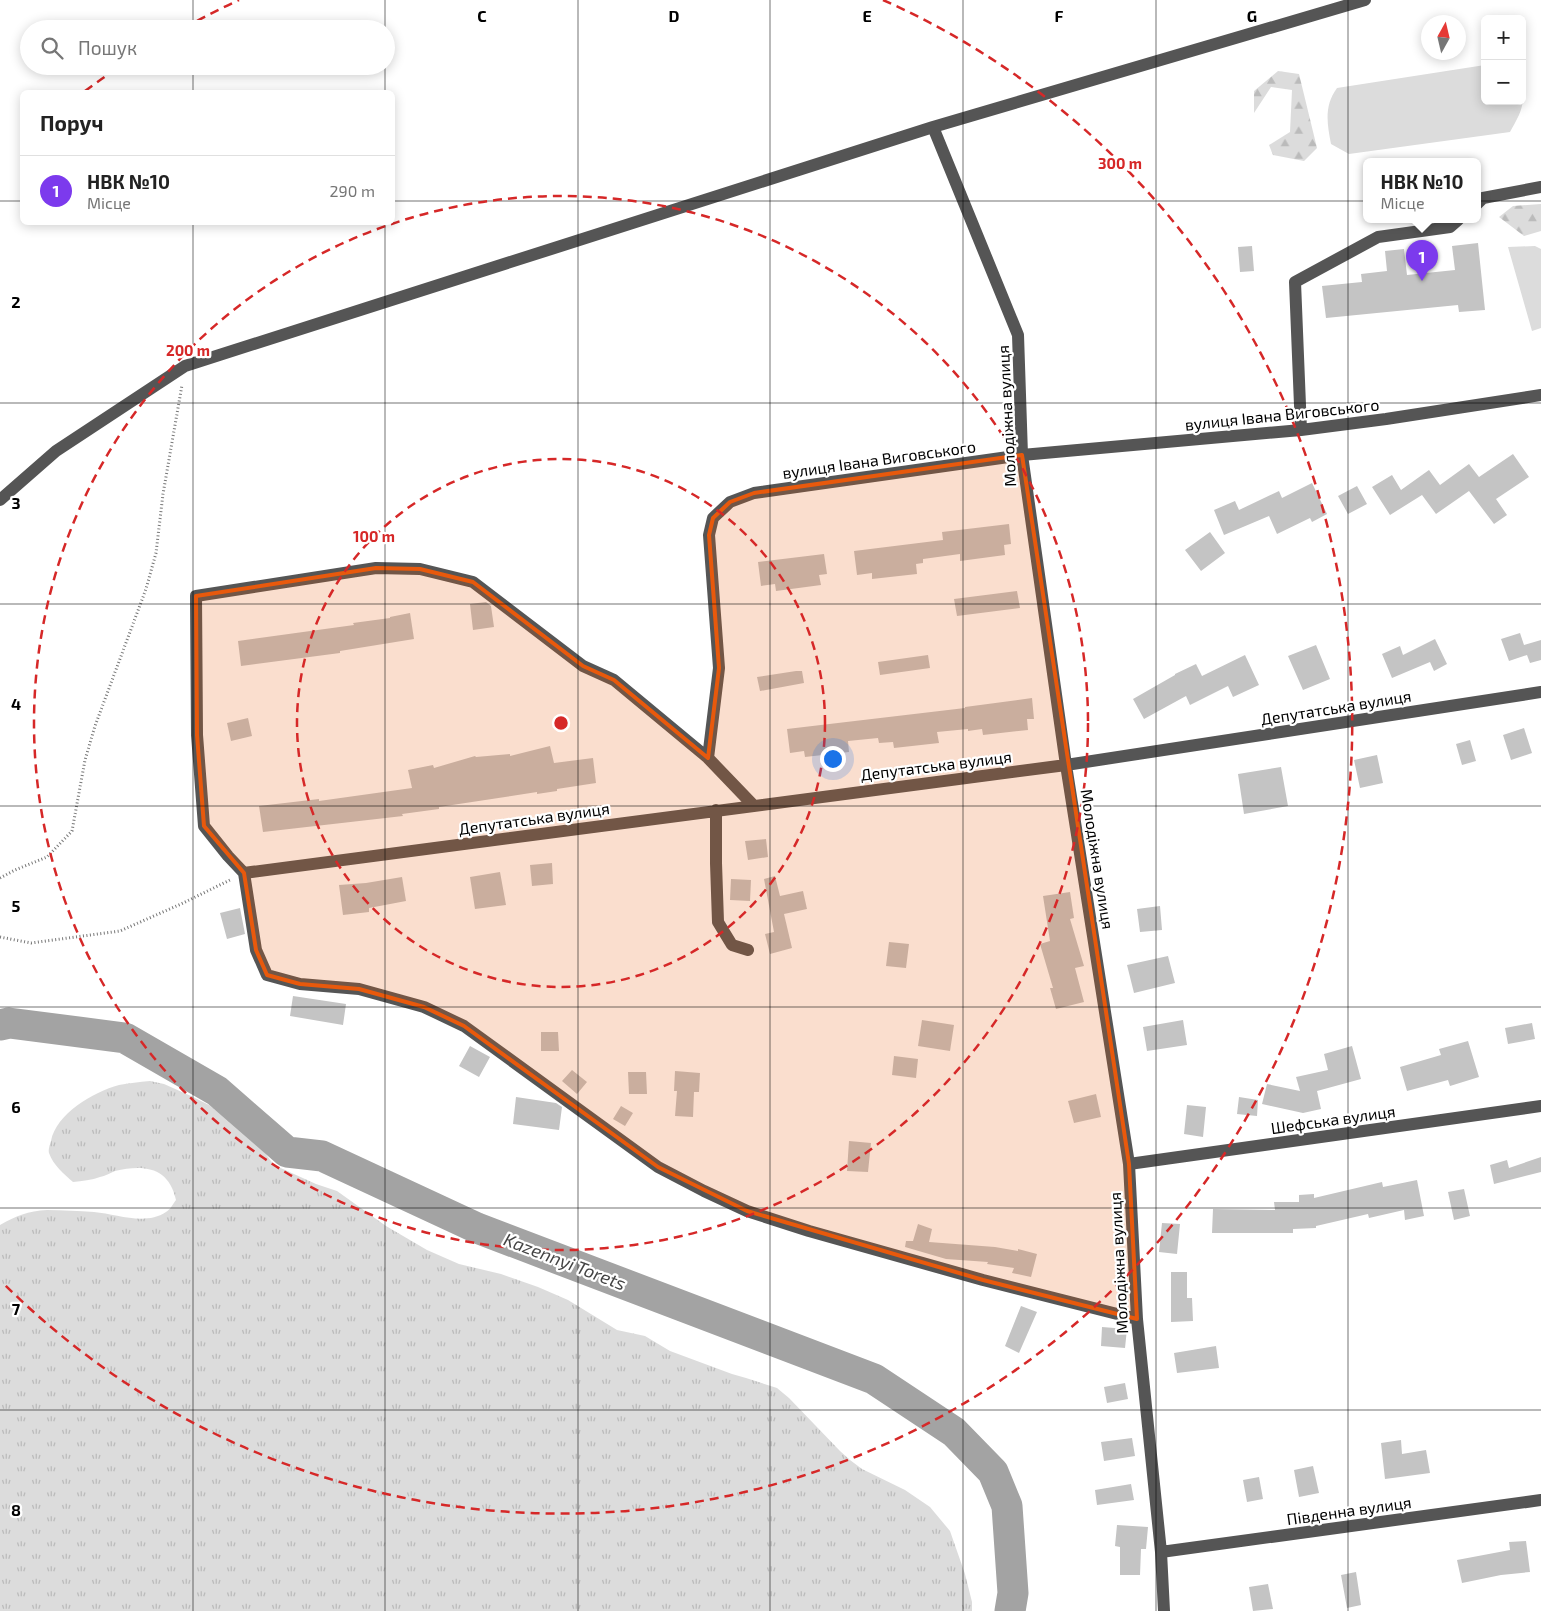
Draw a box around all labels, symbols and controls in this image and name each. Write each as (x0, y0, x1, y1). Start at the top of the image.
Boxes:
text: C (477, 6, 487, 25)
text: D (669, 6, 680, 25)
text: E (862, 6, 872, 25)
text: F (1055, 6, 1064, 25)
text: G (1247, 6, 1257, 25)
north arrow (1421, 15, 1466, 60)
map controls (1481, 15, 1526, 105)
button: + (1481, 15, 1526, 60)
search box (20, 20, 395, 75)
icon: search (38, 34, 66, 62)
text: Пошук (78, 36, 137, 59)
button: − (1481, 60, 1526, 105)
text: Поруч (40, 110, 103, 135)
text: 300 m (1098, 154, 1142, 172)
popup (1363, 158, 1481, 223)
text: НВК №10 (87, 170, 170, 193)
text: НВК №10 (1381, 170, 1463, 193)
text: 1 (53, 181, 59, 200)
text: 290 m (330, 181, 375, 200)
text: Місце (87, 193, 131, 212)
text: Місце (1381, 193, 1425, 212)
pin: 1 (1406, 240, 1438, 281)
text: 2 (11, 292, 21, 311)
text: 200 m (166, 341, 210, 359)
street label: Молодіжна вулиця (993, 345, 1020, 487)
street label: вулиця Івана Виговського (1184, 394, 1380, 435)
street label: вулиця Івана Виговського (781, 436, 977, 483)
text: 3 (11, 493, 21, 512)
text: 100 m (353, 527, 395, 545)
street label: Депутатська вулиця (1259, 686, 1413, 729)
text: 4 (11, 694, 21, 713)
centre of rings (552, 714, 570, 732)
your location (820, 746, 846, 772)
street label: Депутатська вулиця (859, 746, 1013, 785)
street label: Молодіжна вулиця (1077, 787, 1118, 931)
street label: Депутатська вулиця (457, 798, 611, 839)
text: 5 (12, 896, 21, 915)
text: 6 (11, 1097, 21, 1116)
street label: Шефська вулиця (1270, 1101, 1397, 1138)
street label: Молодіжна вулиця (1105, 1192, 1132, 1334)
water label: Kazennyi Torets (501, 1228, 629, 1294)
text: 7 (12, 1299, 21, 1318)
street label: Південна вулиця (1285, 1492, 1413, 1529)
text: 8 (11, 1500, 21, 1519)

